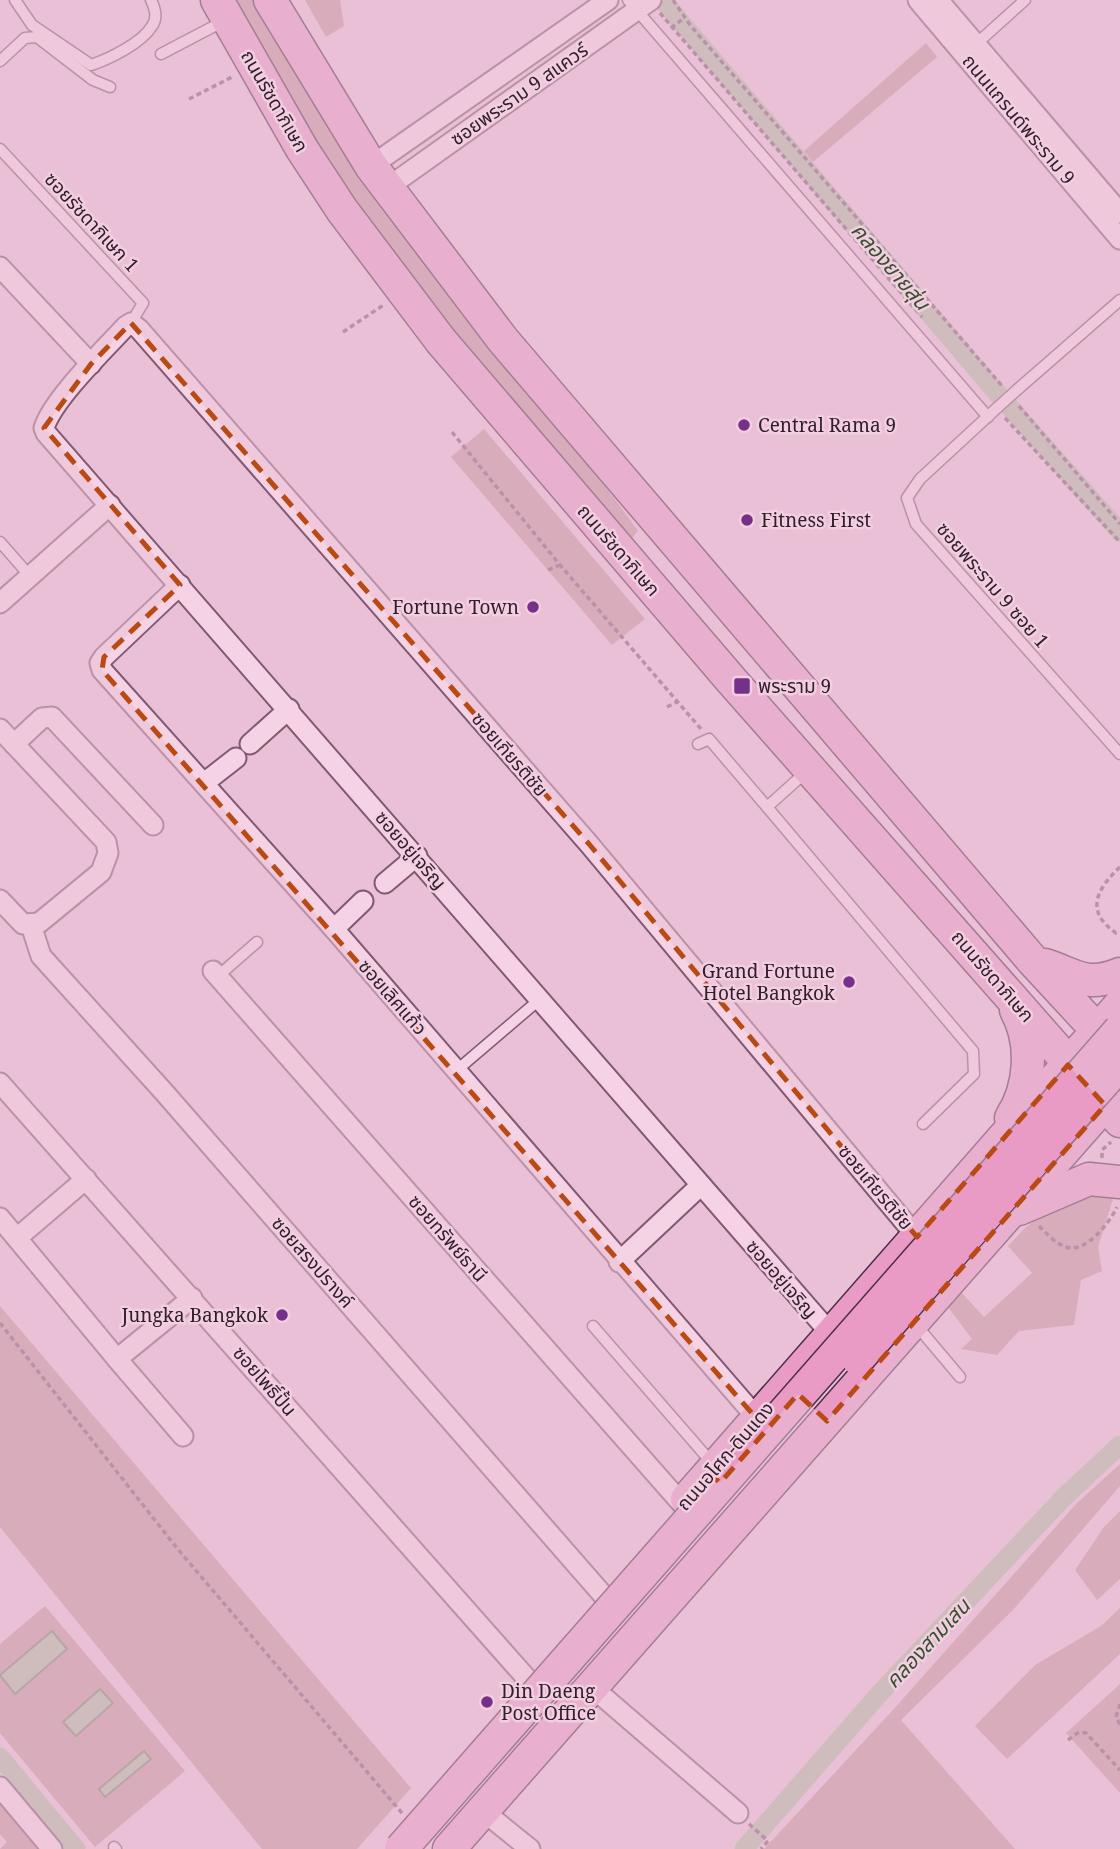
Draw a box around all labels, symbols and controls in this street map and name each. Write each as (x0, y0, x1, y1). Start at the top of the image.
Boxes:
street label: ซอยพระราม 9 สแควร์ (445, 36, 594, 151)
street label: ถนนรัชดาภิเษก (235, 45, 315, 157)
street label: ถนนแกรนด์พระราม 9 (957, 48, 1081, 190)
street label: ซอยรัชดาภิเษก 1 (39, 166, 145, 278)
water label: คลองยายสุ่น (845, 217, 937, 316)
place label: Central Rama 9 (758, 412, 896, 438)
marker: Central Rama 9 (736, 417, 752, 433)
street label: ถนนรัชดาภิเษก (572, 498, 666, 602)
place label: Fitness First (761, 507, 871, 533)
marker: Fitness First (739, 512, 755, 528)
street label: ซอยพระราม 9 ซอย 1 (931, 516, 1055, 654)
place label: Fortune Town (392, 594, 519, 620)
marker: Fortune Town (525, 599, 541, 615)
place label: พระราม 9 (758, 673, 831, 699)
marker: พระราม 9 (732, 676, 752, 696)
street label: ซอยเกียรติชัย (466, 706, 554, 802)
street label: ซอยอยู่เจริญ (369, 805, 453, 895)
street label: ถนนรัชดาภิเษก (946, 924, 1040, 1028)
street label: ซอยเลิศแก้ว (353, 954, 433, 1040)
place label: Grand Fortune Hotel Bangkok (702, 958, 836, 1006)
marker: Grand Fortune Hotel Bangkok (841, 974, 857, 990)
street label: ซอยเกียรติชัย (833, 1139, 919, 1235)
street label: ซอยทรัพย์ธานี (403, 1189, 493, 1287)
street label: ซอยสรงปรางค์ (266, 1211, 360, 1313)
street label: ซอยอยู่เจริญ (740, 1234, 824, 1324)
place label: Jungka Bangkok (121, 1302, 269, 1328)
marker: Jungka Bangkok (274, 1307, 290, 1323)
street label: ซอยโพธิ์ปั้น (227, 1340, 303, 1422)
street label: ถนนอโศก-ดินแดง (670, 1396, 780, 1516)
water label: คลองสามเสน (878, 1591, 976, 1694)
place label: Din Daeng Post Office (501, 1678, 596, 1726)
marker: Din Daeng Post Office (479, 1694, 495, 1710)

